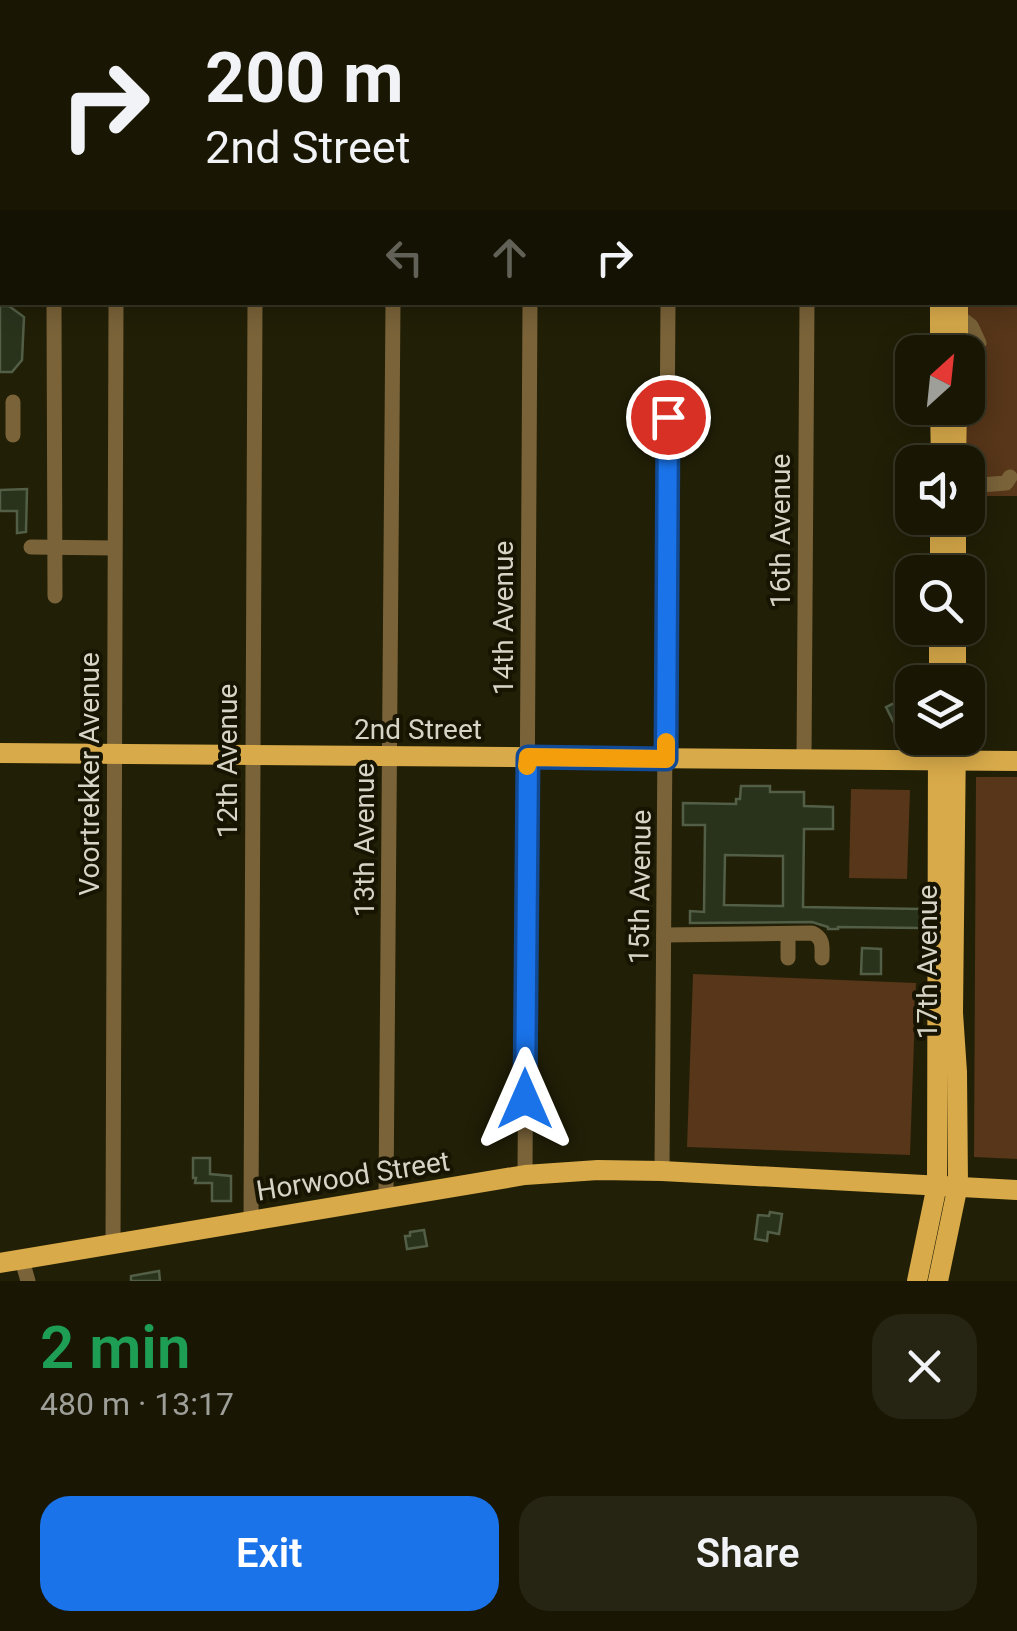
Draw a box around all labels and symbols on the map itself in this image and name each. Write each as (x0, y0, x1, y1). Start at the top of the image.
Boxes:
north arrow (895, 335, 985, 425)
pin (626, 375, 711, 460)
street label: 16th Avenue (764, 454, 797, 608)
street label: 14th Avenue (487, 541, 520, 695)
street label: Voortrekker Avenue (73, 652, 106, 896)
street label: 12th Avenue (211, 684, 244, 838)
street label: 2nd Street (354, 713, 482, 746)
street label: 13th Avenue (348, 763, 381, 917)
street label: 15th Avenue (622, 809, 658, 965)
street label: 17th Avenue (911, 885, 944, 1039)
position arrow (473, 1047, 577, 1151)
street label: Horwood Street (254, 1144, 452, 1208)

